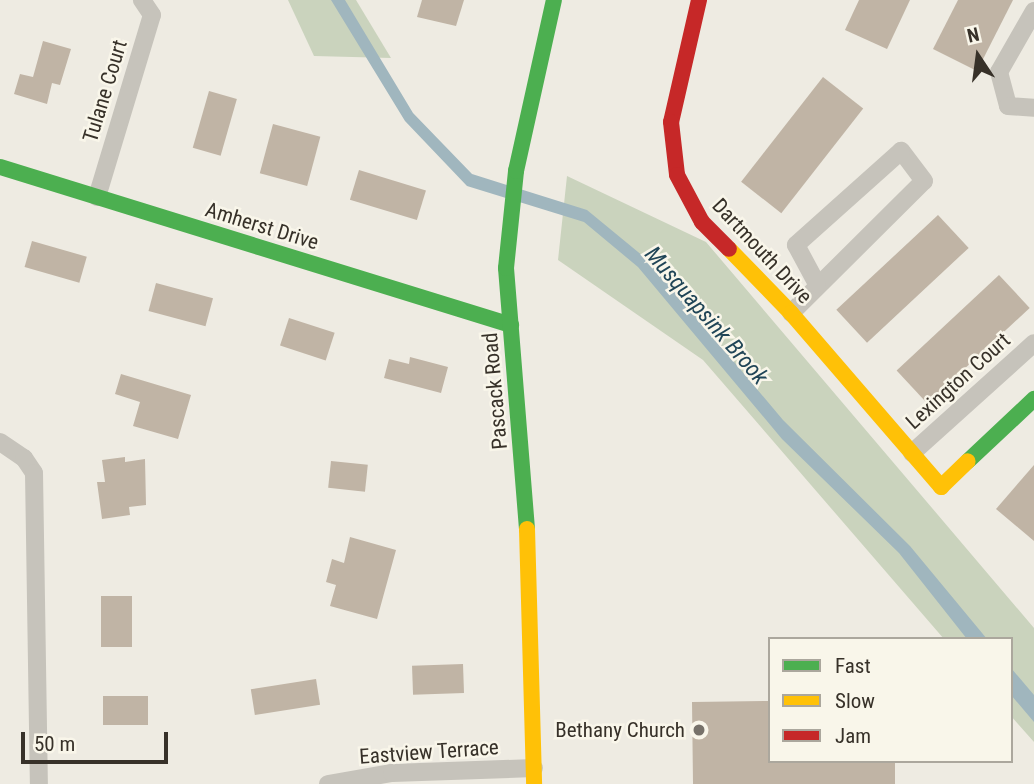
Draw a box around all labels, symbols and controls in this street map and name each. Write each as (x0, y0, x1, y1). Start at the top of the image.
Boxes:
north arrow (943, 21, 1013, 91)
text: N (965, 23, 981, 48)
street label: Tulane Court (78, 37, 132, 145)
street label: Dartmouth Drive (707, 193, 817, 309)
street label: Amherst Drive (202, 197, 322, 255)
water label: Musquapsink Brook (638, 241, 774, 391)
street label: Lexington Court (901, 328, 1015, 434)
street label: Pascack Road (477, 332, 513, 450)
legend (768, 637, 1013, 763)
text: Fast (835, 654, 871, 678)
text: Slow (835, 689, 875, 713)
place label: Bethany Church (555, 717, 685, 743)
scale bar (24, 718, 172, 762)
marker: Bethany Church (691, 722, 707, 738)
text: Jam (835, 724, 871, 748)
text: 50 m (34, 732, 75, 756)
street label: Eastview Terrace (358, 735, 500, 769)

